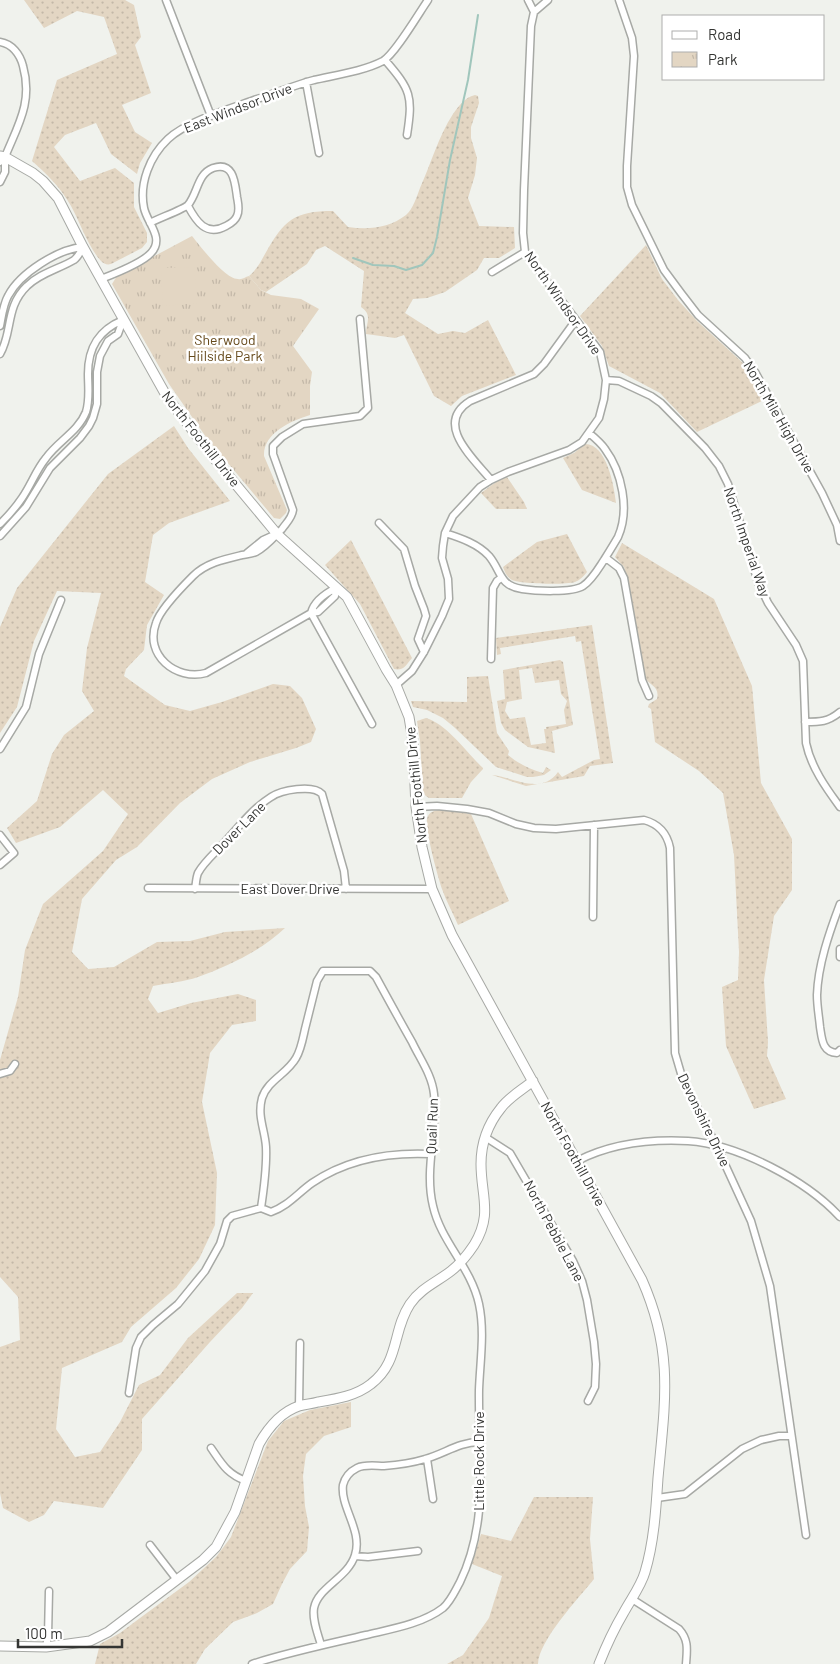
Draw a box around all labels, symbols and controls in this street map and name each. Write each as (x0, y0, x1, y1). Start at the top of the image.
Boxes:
legend (662, 15, 825, 80)
text: Road (708, 25, 741, 43)
text: Park (708, 50, 738, 68)
street label: East Windsor Drive (181, 79, 294, 136)
street label: North Windsor Drive (521, 248, 605, 358)
park label: Sherwood Hiilside Park (187, 331, 263, 364)
street label: North Mile High Drive (740, 358, 818, 476)
street label: North Foothill Drive (159, 387, 244, 490)
street label: North Imperial Way (721, 485, 774, 600)
street label: North Foothill Drive (401, 726, 430, 844)
street label: Dover Lane (209, 798, 269, 858)
street label: East Dover Drive (240, 880, 340, 897)
street label: Devonshire Drive (674, 1070, 734, 1169)
street label: Quail Run (422, 1098, 441, 1154)
street label: North Foothill Drive (538, 1098, 609, 1209)
street label: North Pebble Lane (521, 1177, 588, 1284)
street label: Little Rock Drive (470, 1411, 487, 1511)
scale bar (18, 1616, 121, 1648)
text: 100 m (25, 1624, 63, 1642)

